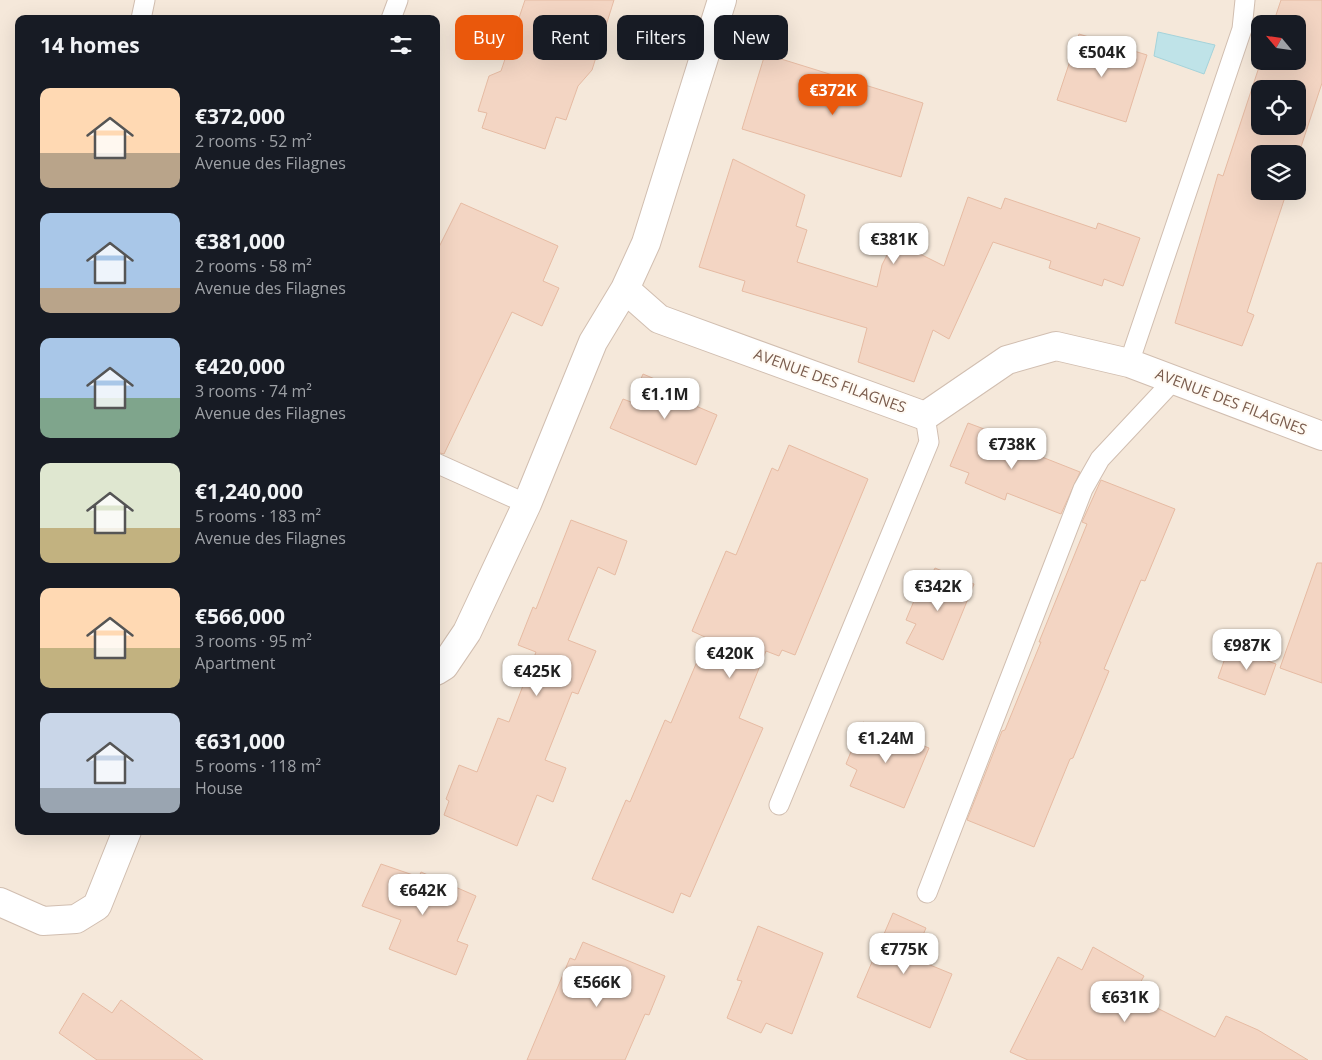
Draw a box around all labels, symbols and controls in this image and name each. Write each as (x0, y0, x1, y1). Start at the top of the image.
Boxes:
chip: Buy (455, 15, 523, 60)
chip: Rent (533, 15, 607, 60)
chip: Filters (617, 15, 704, 60)
chip: New (714, 15, 788, 60)
north arrow (1251, 15, 1306, 70)
map controls (1251, 15, 1306, 200)
text: 14 homes (40, 31, 140, 59)
icon: filters (387, 31, 415, 59)
pin: €504K (1067, 36, 1137, 78)
text: €504K (1078, 41, 1126, 63)
pin: €372K (798, 74, 868, 116)
text: €372K (809, 79, 857, 101)
button: locate (1251, 80, 1306, 135)
text: €372,000 (195, 102, 285, 130)
icon: home (80, 108, 140, 168)
text: 2 rooms · 52 m² (195, 130, 312, 152)
button: layers (1251, 145, 1306, 200)
text: Avenue des Filagnes (195, 152, 346, 174)
pin: €381K (859, 222, 929, 265)
text: €381,000 (195, 227, 285, 255)
text: €381K (870, 228, 918, 250)
icon: home (80, 233, 140, 293)
text: 2 rooms · 58 m² (195, 255, 312, 277)
text: Avenue des Filagnes (195, 277, 346, 299)
street label: AVENUE DES FILAGNES (751, 343, 909, 417)
text: €420,000 (195, 352, 285, 380)
icon: home (80, 358, 140, 418)
street label: AVENUE DES FILAGNES (1153, 363, 1310, 439)
pin: €1.1M (630, 378, 700, 420)
text: 3 rooms · 74 m² (195, 380, 312, 402)
text: €1.1M (641, 383, 689, 405)
text: Avenue des Filagnes (195, 402, 346, 424)
pin: €738K (977, 428, 1047, 470)
text: €738K (988, 433, 1036, 455)
text: €1,240,000 (195, 477, 303, 505)
icon: home (80, 483, 140, 543)
text: 5 rooms · 183 m² (195, 505, 321, 527)
text: Avenue des Filagnes (195, 527, 346, 549)
pin: €342K (903, 570, 973, 612)
text: €342K (914, 575, 962, 597)
text: €566,000 (195, 602, 285, 630)
icon: home (80, 608, 140, 668)
pin: €987K (1212, 628, 1282, 671)
text: 3 rooms · 95 m² (195, 630, 312, 652)
text: €987K (1223, 634, 1271, 656)
pin: €420K (695, 636, 765, 679)
text: €420K (706, 642, 754, 664)
text: Apartment (195, 652, 275, 674)
pin: €425K (502, 654, 572, 697)
text: €425K (513, 660, 561, 682)
pin: €1.24M (845, 722, 927, 764)
text: €631,000 (195, 727, 285, 755)
text: €1.24M (858, 727, 914, 749)
icon: home (80, 733, 140, 793)
text: 5 rooms · 118 m² (195, 755, 321, 777)
text: House (195, 777, 243, 799)
pin: €642K (388, 874, 458, 916)
text: €642K (399, 879, 447, 901)
pin: €775K (869, 932, 939, 975)
text: €775K (880, 938, 928, 960)
pin: €566K (562, 966, 632, 1008)
text: €566K (573, 971, 621, 993)
pin: €631K (1090, 980, 1160, 1023)
text: €631K (1101, 986, 1149, 1008)

